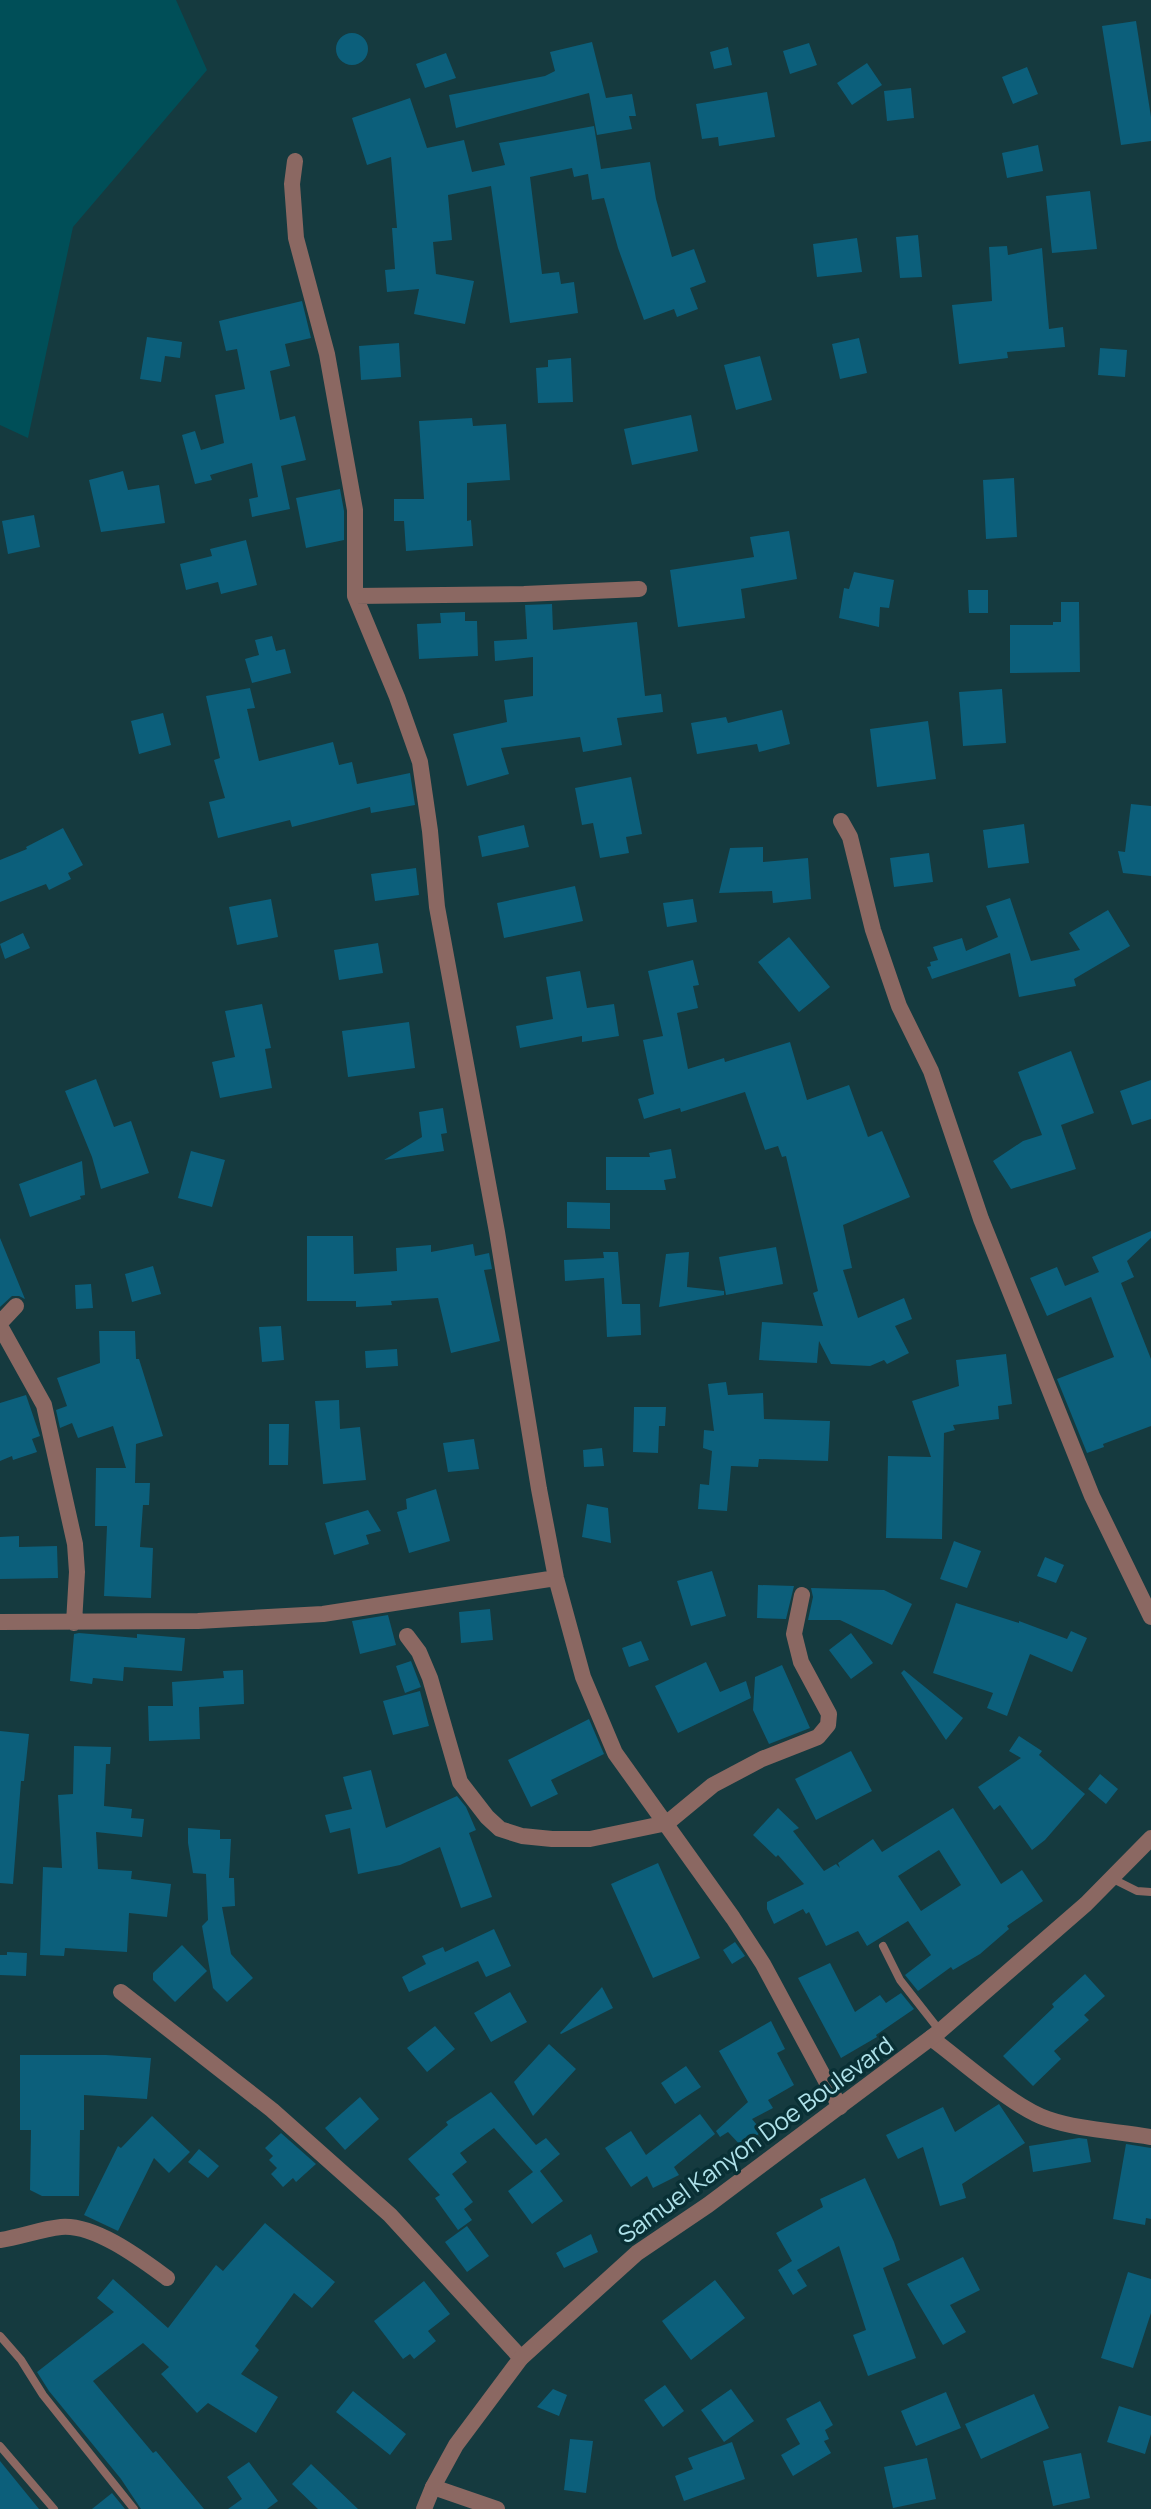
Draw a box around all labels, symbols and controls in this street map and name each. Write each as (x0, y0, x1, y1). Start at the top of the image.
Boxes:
street label: Samuel Kanyon Doe Boulevard (611, 2028, 899, 2250)

